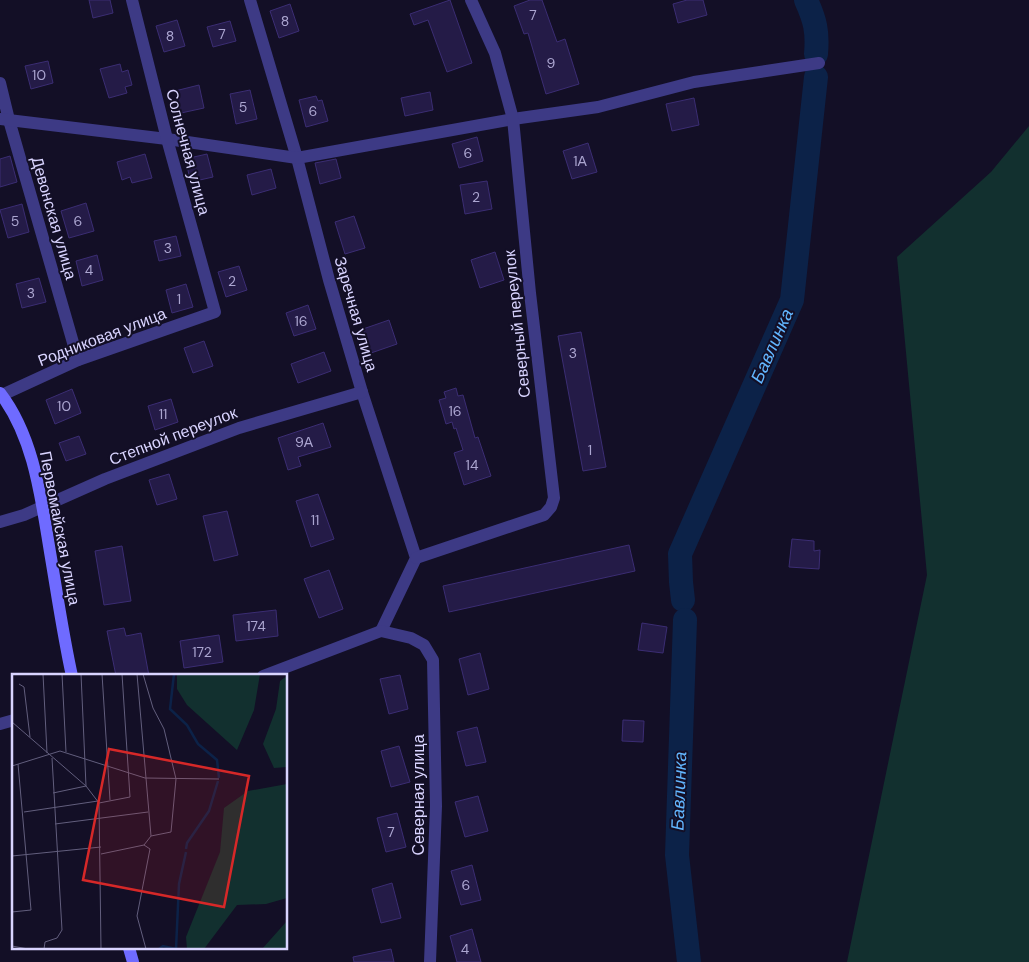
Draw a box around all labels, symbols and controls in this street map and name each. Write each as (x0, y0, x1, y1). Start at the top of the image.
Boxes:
house number: 7 (529, 6, 537, 24)
house number: 8 (281, 12, 289, 30)
house number: 7 (218, 25, 226, 43)
house number: 8 (166, 27, 174, 45)
house number: 9 (547, 54, 556, 72)
house number: 10 (32, 66, 46, 84)
street label: Солнечная улица (161, 87, 215, 217)
house number: 5 (239, 98, 247, 116)
house number: 6 (309, 102, 317, 120)
house number: 6 (464, 144, 472, 162)
house number: 1А (573, 152, 588, 170)
street label: Девонская улица (26, 154, 82, 282)
house number: 2 (472, 188, 480, 206)
house number: 5 (11, 212, 19, 230)
house number: 6 (74, 212, 82, 230)
house number: 3 (164, 239, 172, 257)
street label: Северный переулок (499, 248, 535, 399)
street label: Заречная улица (330, 254, 382, 374)
house number: 4 (85, 261, 94, 279)
house number: 2 (228, 272, 236, 290)
house number: 3 (27, 284, 35, 302)
house number: 1 (177, 290, 181, 308)
street label: Родниковая улица (35, 303, 169, 371)
water label: Бавлинка (745, 305, 799, 387)
house number: 16 (294, 312, 308, 330)
house number: 3 (569, 344, 577, 362)
house number: 10 (57, 397, 71, 415)
street label: Степной переулок (106, 402, 241, 470)
house number: 16 (448, 402, 462, 420)
house number: 11 (159, 405, 167, 423)
house number: 9А (295, 433, 314, 451)
house number: 1 (588, 441, 592, 459)
street label: Первомайская улица (35, 449, 85, 607)
house number: 14 (466, 456, 479, 474)
house number: 11 (311, 511, 319, 529)
house number: 174 (246, 617, 266, 635)
house number: 172 (192, 643, 212, 661)
inset map (12, 674, 288, 950)
street label: Северная улица (408, 734, 429, 856)
water label: Бавлинка (666, 751, 692, 831)
house number: 7 (387, 823, 395, 841)
house number: 6 (462, 876, 470, 894)
house number: 4 (461, 940, 470, 958)

